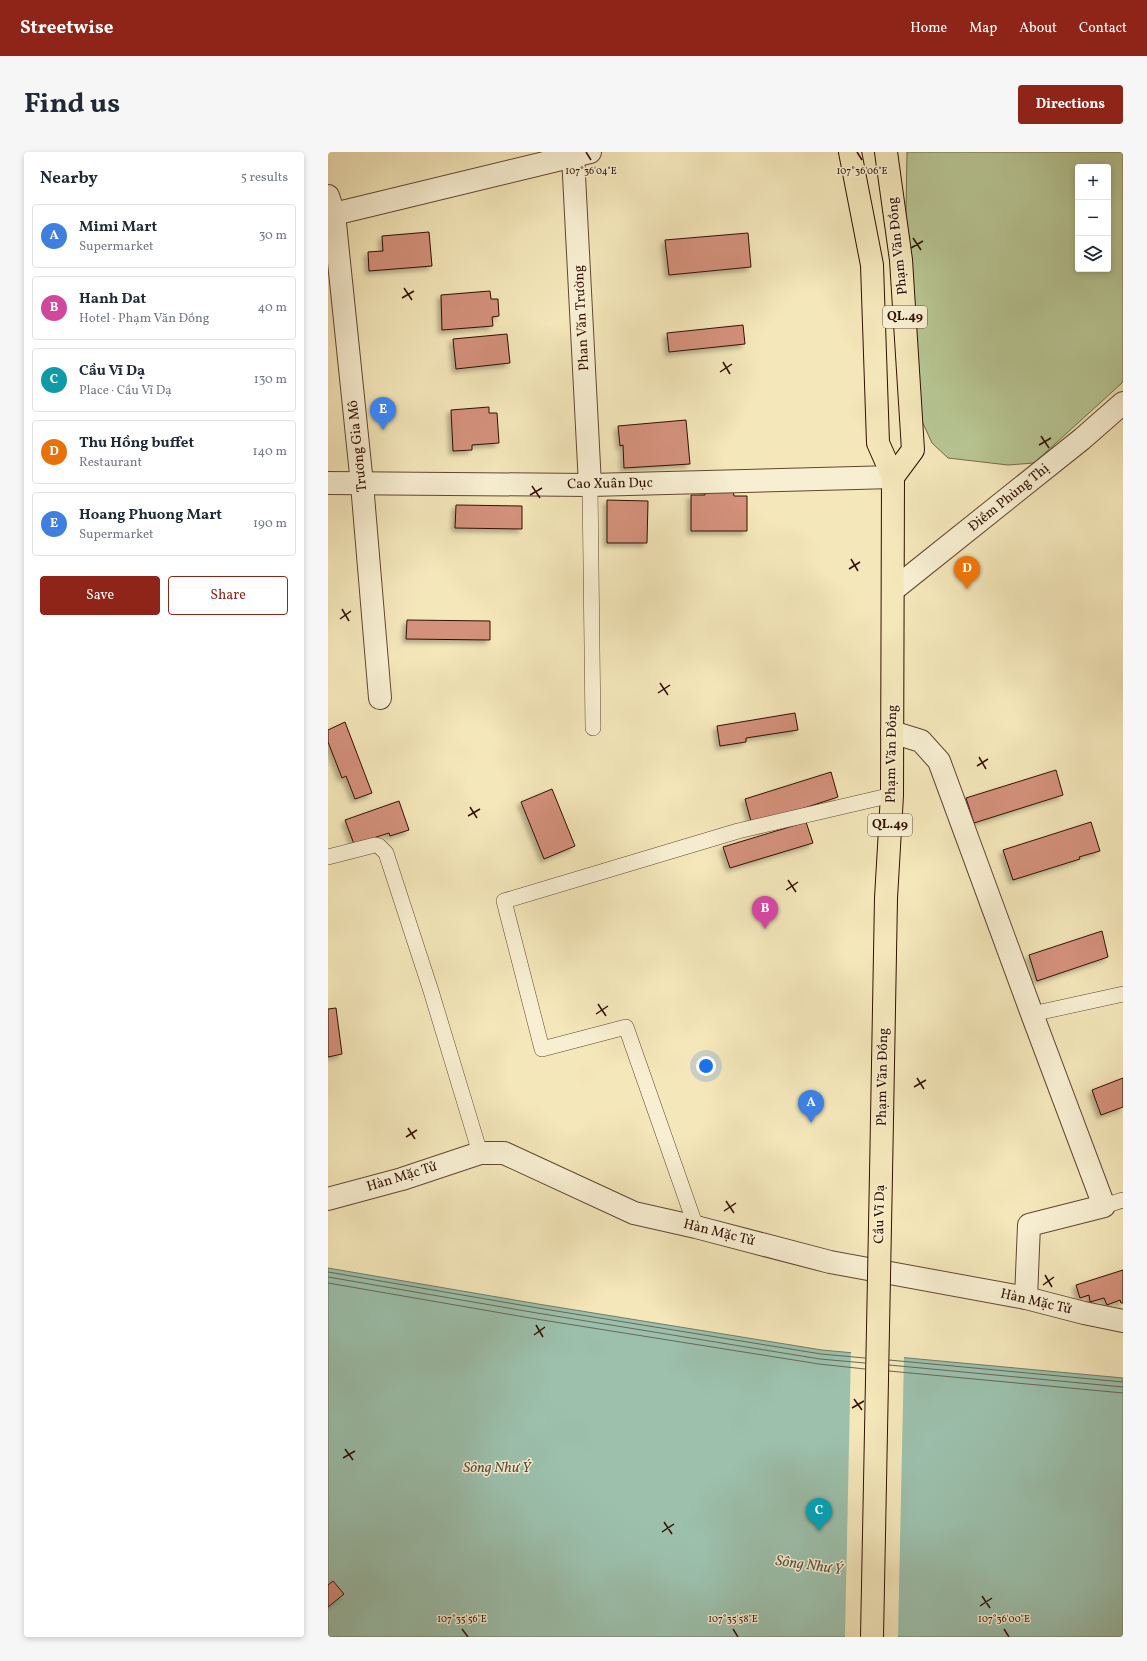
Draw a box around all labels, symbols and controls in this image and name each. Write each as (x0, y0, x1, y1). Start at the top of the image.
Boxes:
text: Streetwise (20, 15, 113, 41)
text: Home (910, 19, 947, 38)
text: Map (969, 19, 997, 38)
text: About (1019, 19, 1057, 38)
text: Contact (1079, 19, 1127, 38)
text: Find us (24, 85, 120, 124)
button: Directions (1018, 85, 1123, 124)
text: 107°36'04"E (565, 164, 617, 178)
text: 107°36'06"E (836, 164, 888, 178)
map controls (1075, 164, 1111, 272)
button: + (1075, 164, 1111, 200)
text: Nearby (40, 167, 98, 190)
text: 5 results (241, 169, 288, 187)
street label: Phạm Văn Đồng (883, 196, 913, 296)
button: − (1075, 200, 1111, 236)
text: Mimi Mart (79, 217, 157, 238)
text: A (49, 227, 59, 245)
text: 30 m (259, 227, 287, 245)
button: layers (1075, 236, 1111, 272)
text: Supermarket (79, 238, 154, 256)
street label: Phan Văn Trường (570, 265, 594, 371)
text: Hanh Dat (79, 289, 146, 310)
text: B (50, 299, 58, 317)
text: 40 m (258, 299, 287, 317)
road number: QL.49 (883, 306, 927, 328)
text: Hotel · Phạm Văn Đồng (79, 310, 209, 328)
text: Cầu Vĩ Dạ (79, 361, 145, 382)
text: C (50, 371, 58, 389)
text: 130 m (254, 371, 287, 389)
text: Place · Cầu Vĩ Dạ (79, 382, 172, 400)
pin: E (370, 397, 396, 430)
street label: Trương Gia Mô (344, 399, 372, 493)
text: Thu Hồng buffet (79, 433, 194, 454)
text: D (49, 443, 59, 461)
text: 140 m (253, 443, 287, 461)
text: Restaurant (79, 454, 142, 472)
street label: Điềm Phùng Thị (965, 459, 1053, 537)
street label: Cao Xuân Dục (567, 474, 653, 494)
text: Hoang Phuong Mart (79, 505, 222, 526)
text: E (50, 515, 58, 533)
text: 190 m (253, 515, 287, 533)
text: Supermarket (79, 526, 154, 544)
pin: D (954, 556, 980, 589)
button: Save (40, 576, 160, 615)
button: Share (168, 576, 288, 615)
street label: Phạm Văn Đồng (882, 705, 902, 803)
road number: QL.49 (868, 814, 912, 836)
pin: B (752, 896, 778, 929)
street label: Phạm Văn Đồng (873, 1028, 893, 1126)
your location (696, 1056, 716, 1076)
pin: A (798, 1090, 824, 1123)
street label: Hàn Mặc Tử (364, 1157, 440, 1197)
street label: Cầu Vĩ Dạ (870, 1184, 890, 1244)
street label: Hàn Mặc Tử (681, 1215, 757, 1251)
street label: Hàn Mặc Tử (998, 1285, 1074, 1319)
water label: Sông Như Ý (463, 1458, 532, 1479)
pin: C (806, 1498, 832, 1531)
water label: Sông Như Ý (774, 1551, 845, 1581)
text: 107°35'56"E (437, 1612, 487, 1626)
text: 107°35'58"E (708, 1612, 758, 1626)
text: 107°36'00"E (978, 1612, 1030, 1626)

